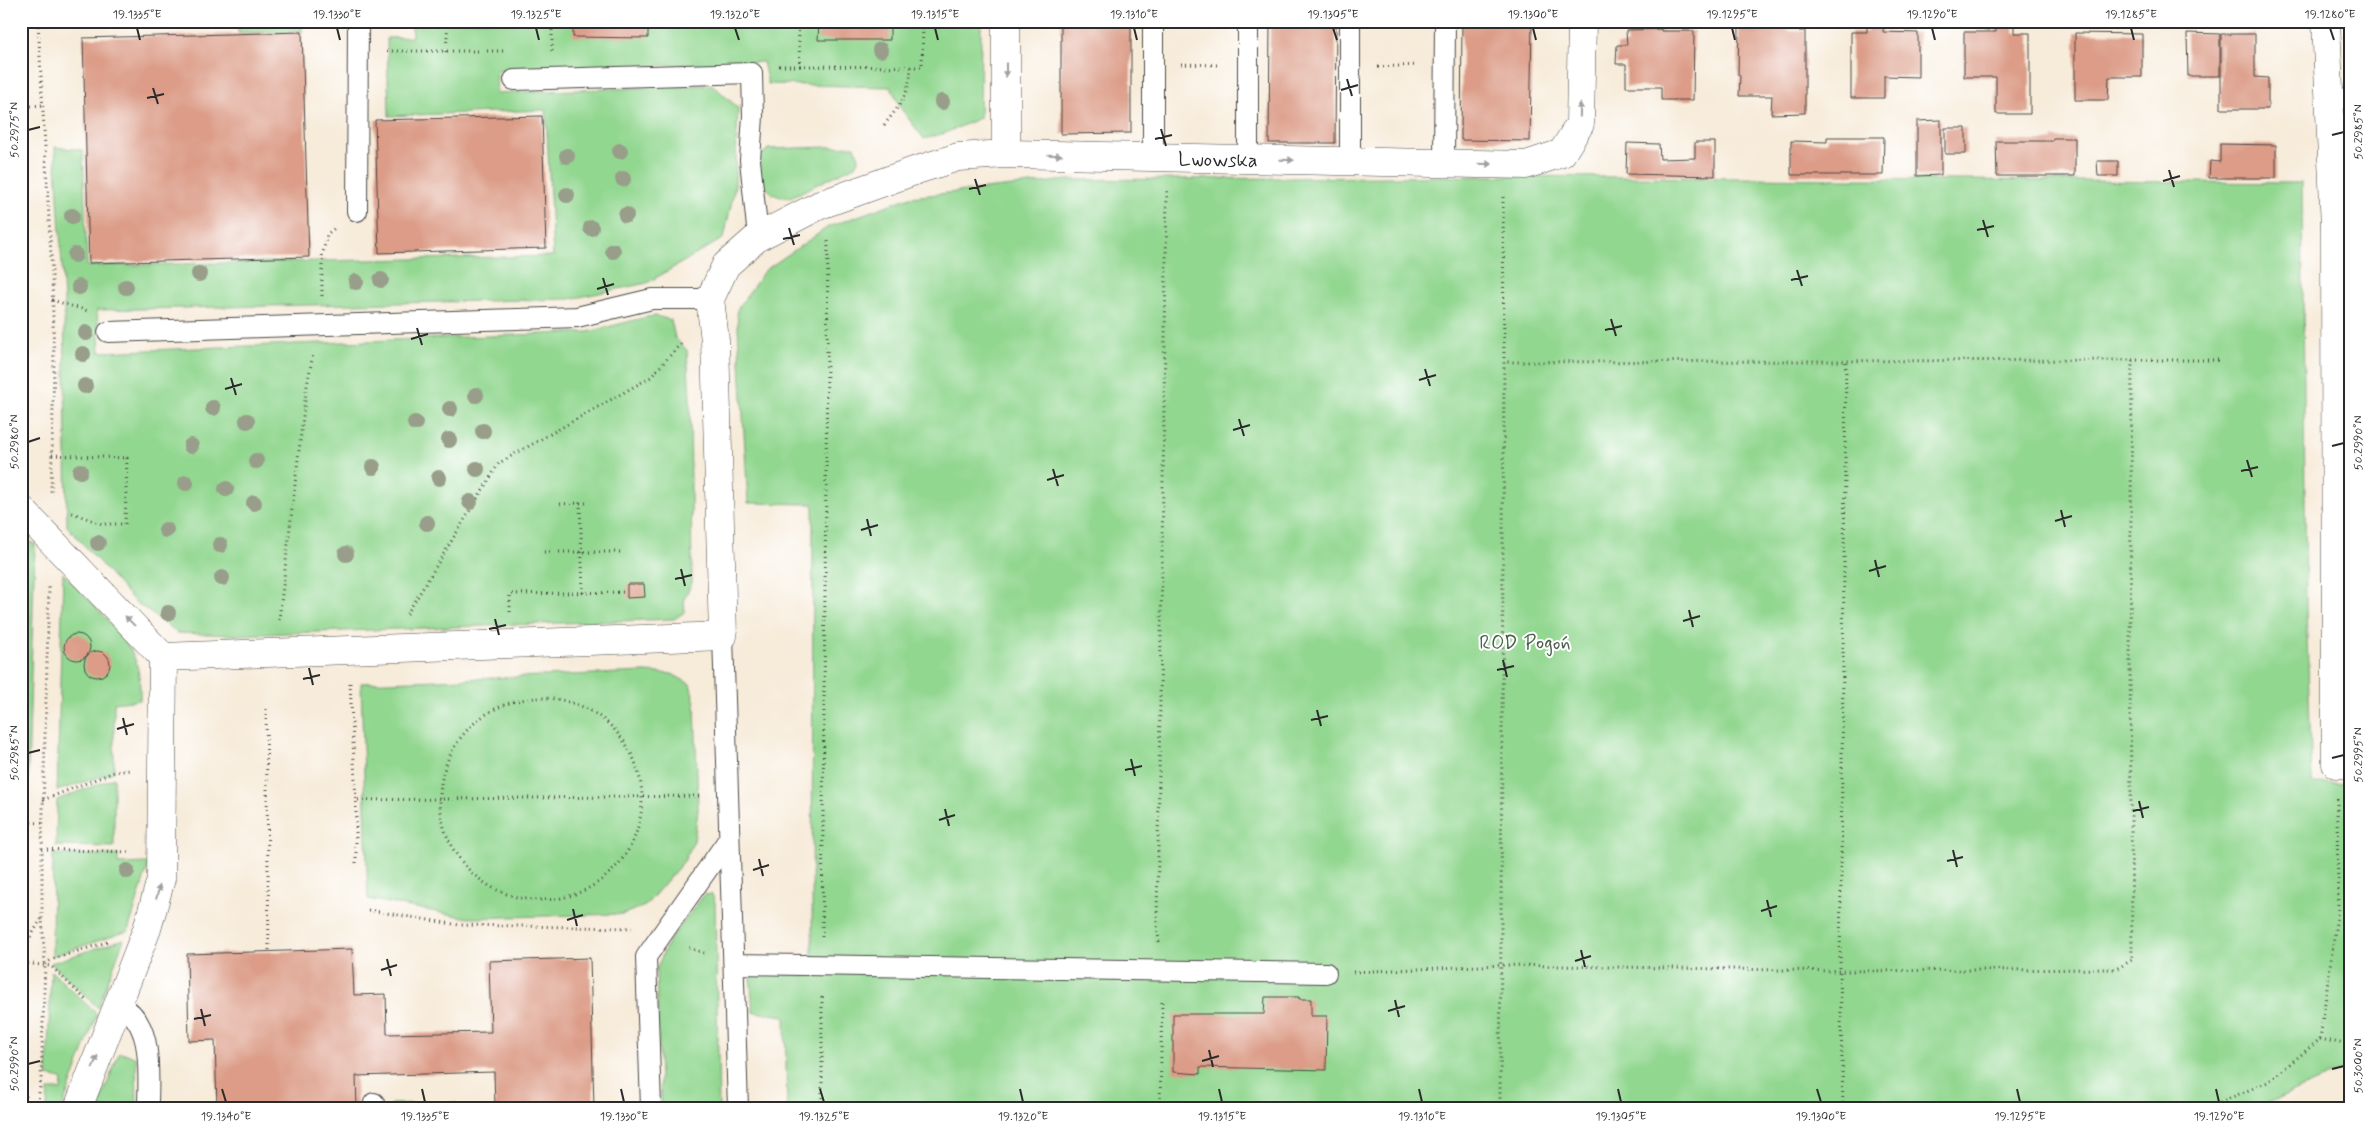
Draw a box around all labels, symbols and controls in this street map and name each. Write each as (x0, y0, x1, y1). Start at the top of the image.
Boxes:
text: 19.1335°E (113, 7, 161, 23)
text: 19.1330°E (313, 7, 361, 23)
text: 19.1325°E (510, 7, 562, 23)
text: 19.1320°E (710, 7, 760, 23)
text: 19.1315°E (911, 7, 959, 23)
text: 19.1310°E (1110, 7, 1158, 23)
text: 19.1305°E (1307, 7, 1359, 23)
text: 19.1300°E (1508, 7, 1558, 23)
text: 19.1295°E (1706, 7, 1758, 23)
text: 19.1290°E (1906, 7, 1958, 23)
text: 19.1285°E (2105, 7, 2157, 23)
text: 19.1280°E (2304, 7, 2356, 23)
one-way arrow (1002, 62, 1010, 78)
one-way arrow (1577, 101, 1585, 117)
text: 50.2975°N (7, 102, 23, 158)
text: 50.2985°N (2351, 104, 2367, 160)
street label: Lwowska (1178, 146, 1258, 175)
one-way arrow (1047, 151, 1063, 159)
one-way arrow (1279, 156, 1295, 164)
one-way arrow (1477, 160, 1493, 168)
text: 50.2980°N (7, 414, 23, 470)
text: 50.2990°N (2351, 416, 2367, 471)
one-way arrow (124, 616, 136, 628)
park label: ROD Pogoń (1479, 630, 1571, 657)
text: 50.2985°N (7, 725, 23, 781)
text: 50.2995°N (2351, 727, 2367, 783)
one-way arrow (154, 884, 162, 899)
text: 50.2990°N (7, 1037, 23, 1092)
text: 50.3000°N (2351, 1038, 2367, 1094)
one-way arrow (92, 1055, 100, 1069)
text: 19.1340°E (201, 1109, 251, 1125)
text: 19.1335°E (401, 1109, 449, 1125)
text: 19.1330°E (600, 1109, 648, 1125)
text: 19.1325°E (798, 1109, 850, 1125)
text: 19.1320°E (998, 1109, 1048, 1125)
text: 19.1315°E (1198, 1109, 1246, 1125)
text: 19.1310°E (1398, 1109, 1446, 1125)
text: 19.1305°E (1595, 1109, 1647, 1125)
text: 19.1300°E (1796, 1109, 1846, 1125)
text: 19.1295°E (1994, 1109, 2046, 1125)
text: 19.1290°E (2193, 1109, 2245, 1125)

